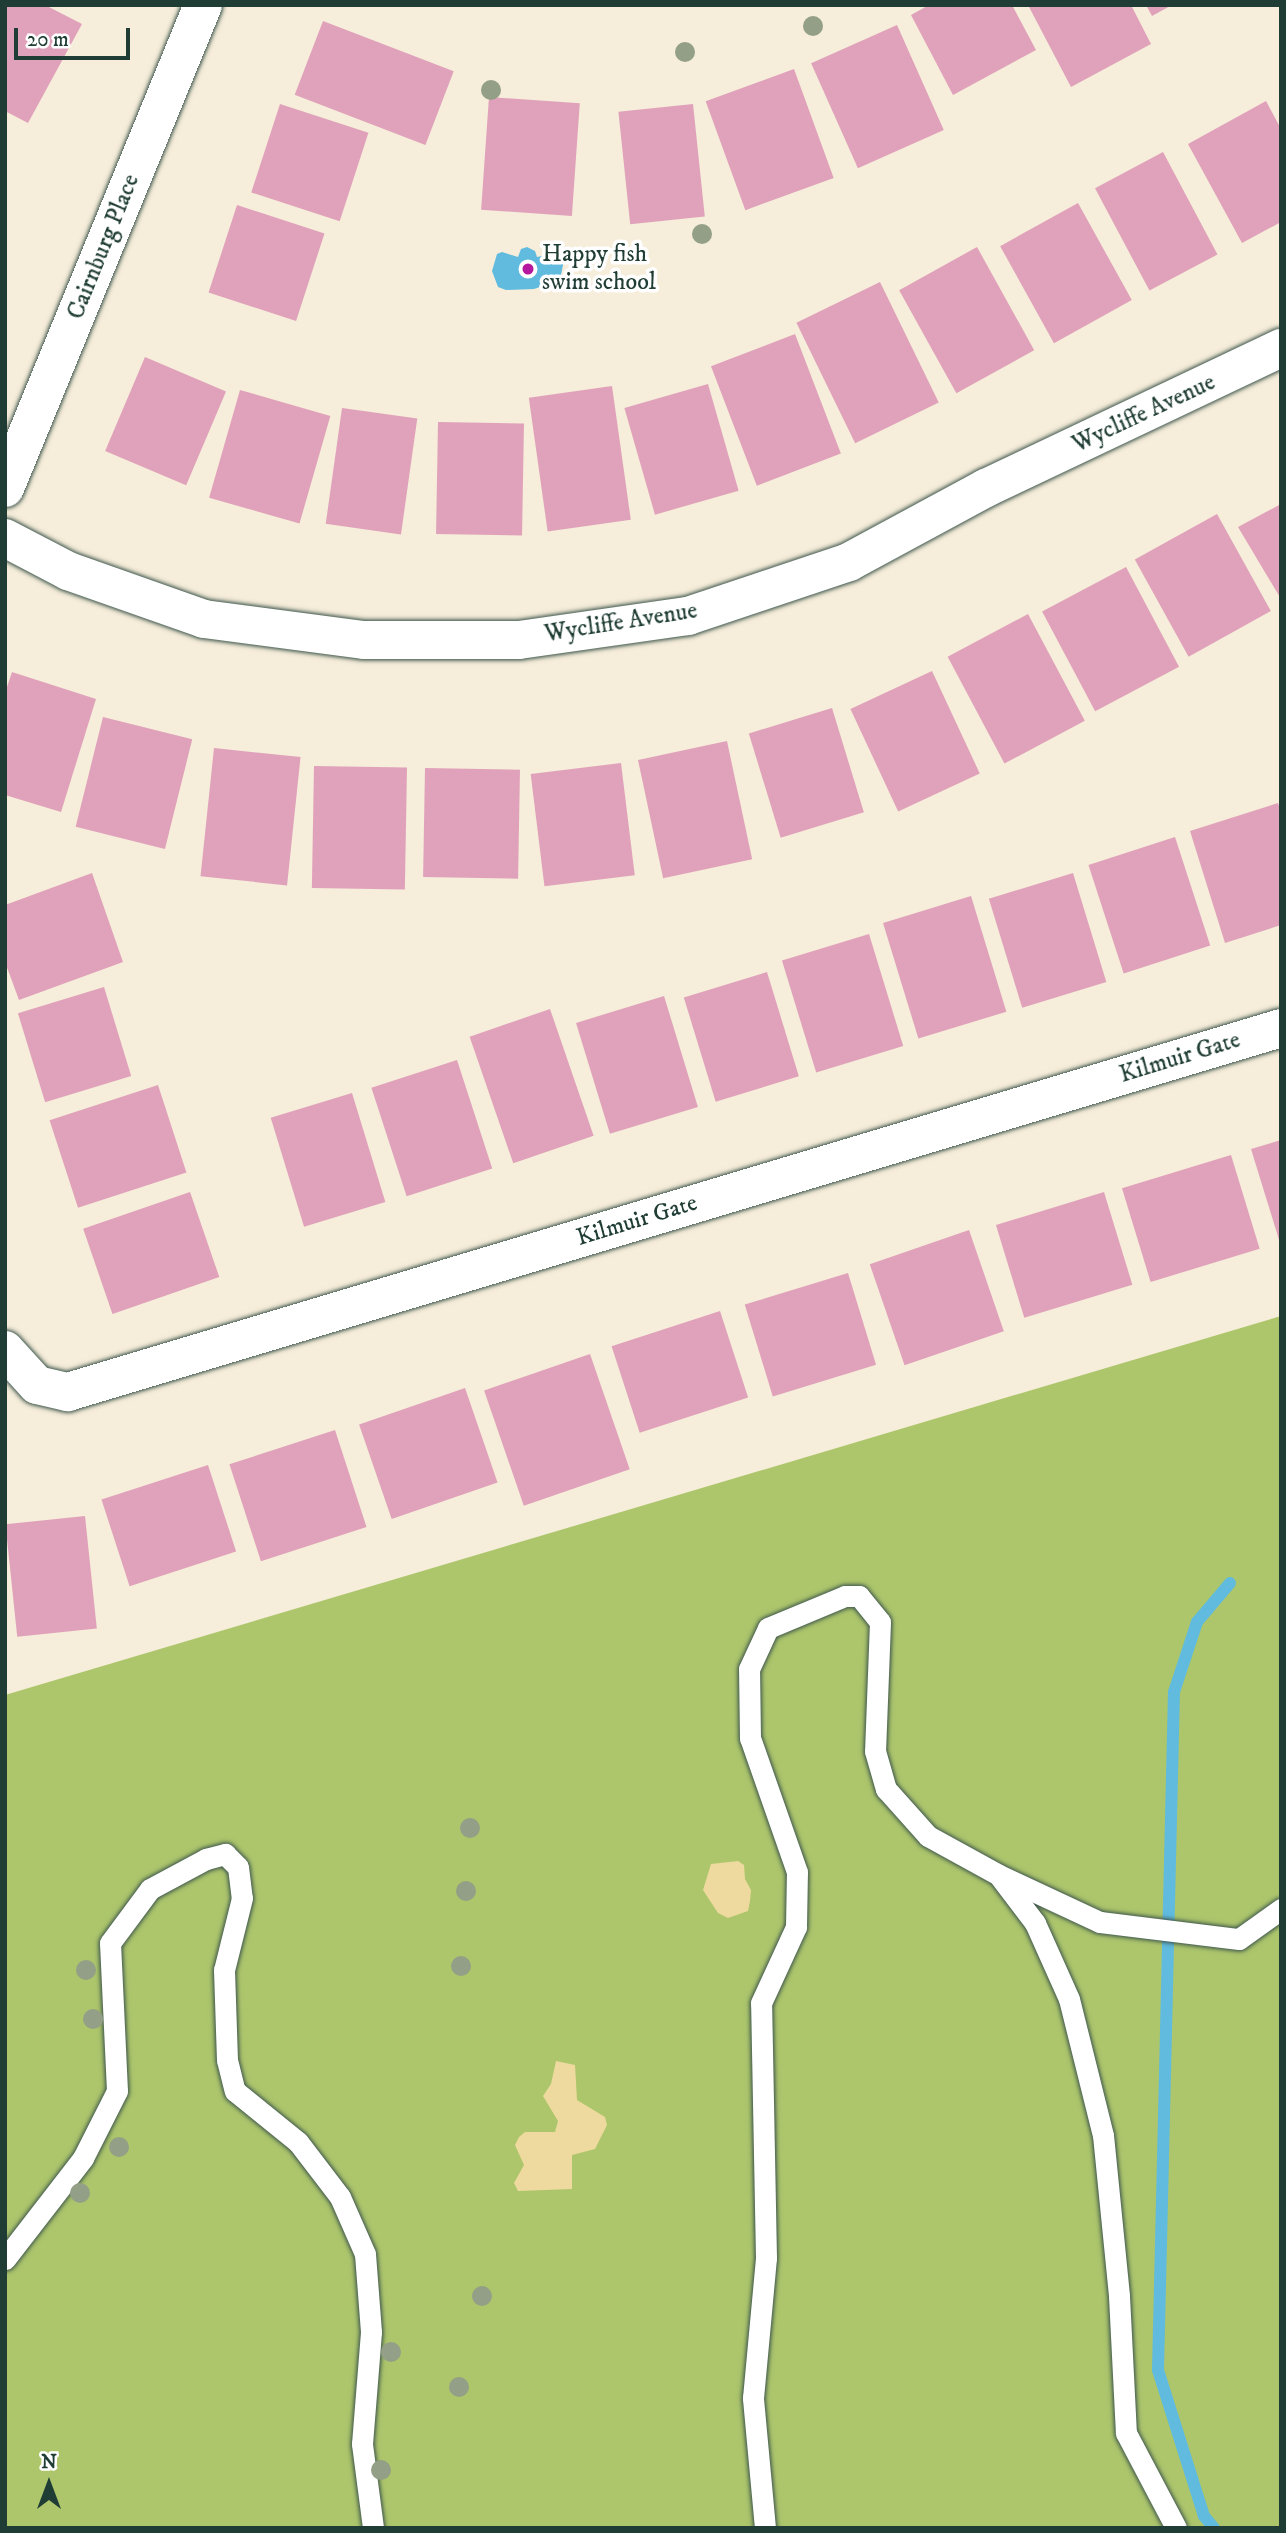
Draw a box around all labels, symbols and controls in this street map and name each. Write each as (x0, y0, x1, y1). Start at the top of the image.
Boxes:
scale bar (18, 14, 133, 58)
text: 20 m (27, 27, 69, 53)
street label: Cairnburg Place (62, 170, 146, 324)
place label: Happy fish swim school (542, 241, 656, 297)
marker: Happy fish swim school (520, 261, 536, 277)
street label: Wycliffe Avenue (1068, 368, 1220, 460)
street label: Wycliffe Avenue (543, 597, 699, 649)
street label: Kilmuir Gate (1116, 1026, 1244, 1090)
street label: Kilmuir Gate (573, 1189, 701, 1253)
north arrow (14, 2449, 84, 2519)
text: N (41, 2451, 57, 2474)

